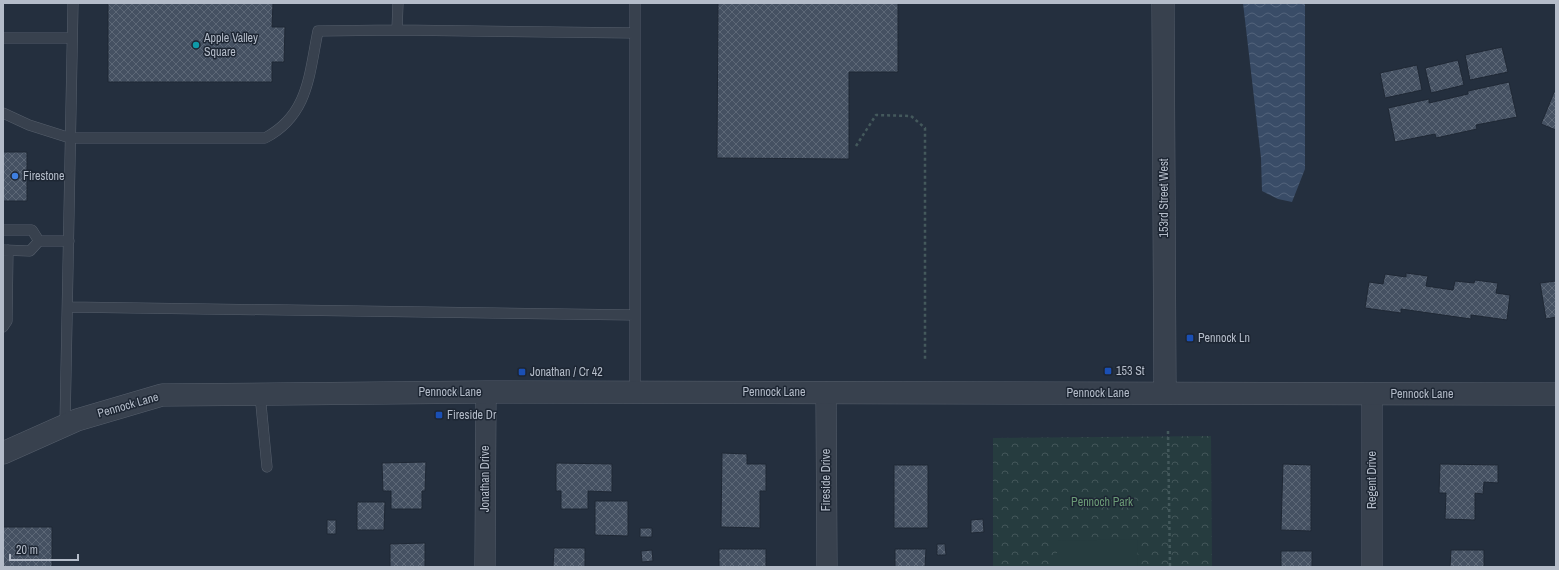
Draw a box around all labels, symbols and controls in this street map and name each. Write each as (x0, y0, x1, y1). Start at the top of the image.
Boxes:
place label: Apple Valley Square (203, 30, 258, 60)
marker: Apple Valley Square (191, 40, 201, 50)
street label: 153rd Street West (1156, 158, 1172, 238)
place label: Firestone (23, 168, 65, 184)
marker: Firestone (10, 171, 20, 181)
place label: Pennock Ln (1198, 330, 1250, 346)
marker: Pennock Ln (1185, 333, 1195, 343)
place label: 153 St (1116, 363, 1145, 379)
place label: Jonathan / Cr 42 (530, 364, 603, 380)
marker: 153 St (1103, 366, 1113, 376)
marker: Jonathan / Cr 42 (517, 367, 527, 377)
street label: Pennock Lane (419, 384, 481, 400)
street label: Pennock Lane (743, 384, 805, 400)
street label: Pennock Lane (1067, 385, 1129, 401)
street label: Pennock Lane (1391, 386, 1453, 402)
street label: Pennock Lane (96, 389, 160, 421)
place label: Fireside Dr (447, 407, 497, 423)
marker: Fireside Dr (434, 410, 444, 420)
street label: Jonathan Drive (477, 446, 493, 512)
street label: Fireside Drive (818, 449, 834, 511)
street label: Regent Drive (1364, 451, 1380, 509)
park label: Pennoch Park (1071, 494, 1133, 510)
scale bar (10, 536, 78, 562)
text: 20 m (16, 542, 38, 558)

